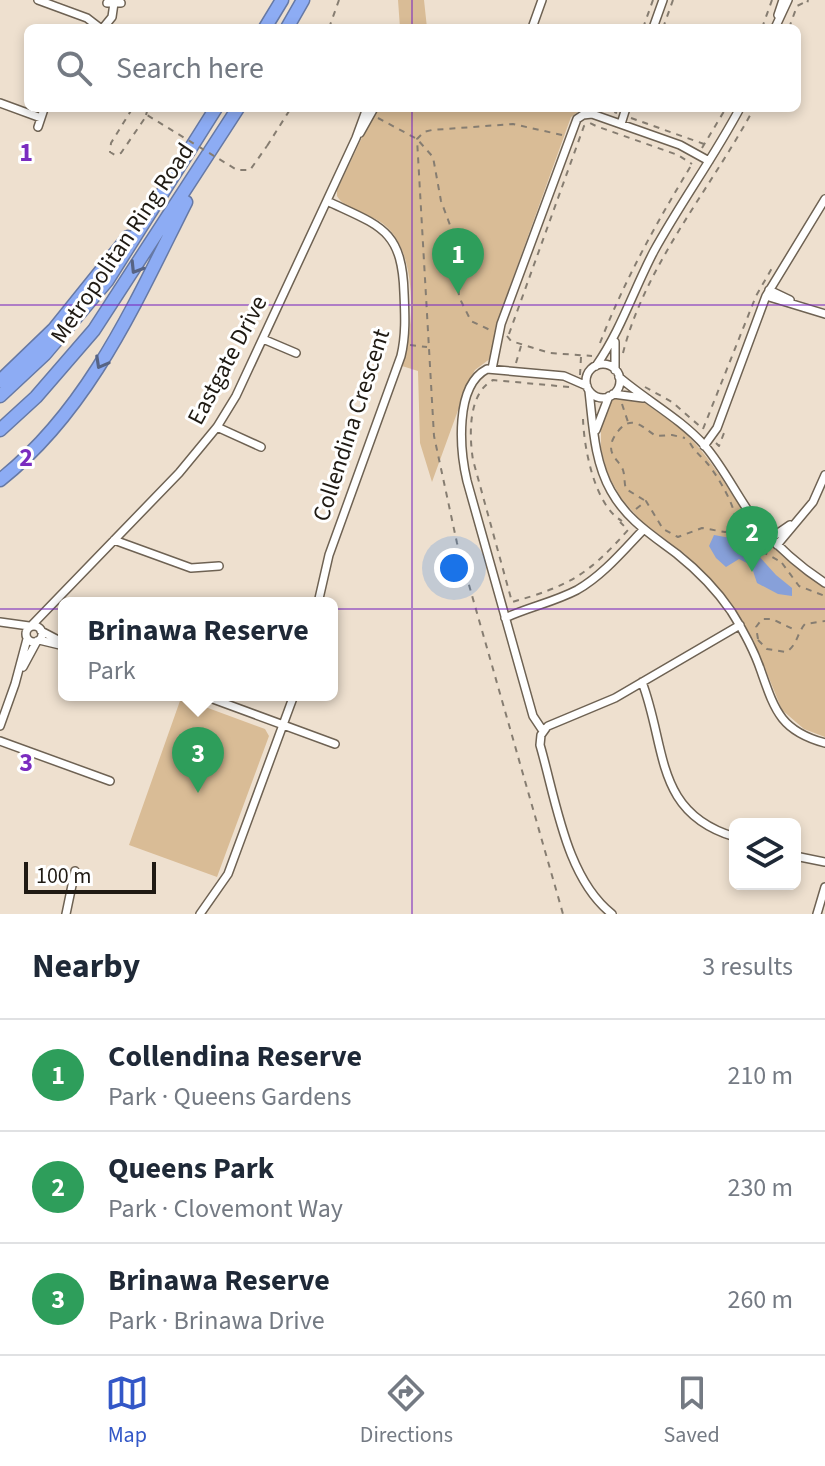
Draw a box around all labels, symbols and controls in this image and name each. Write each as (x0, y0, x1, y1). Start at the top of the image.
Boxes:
search box (24, 24, 801, 112)
icon: search (52, 46, 96, 90)
text: Search here (116, 47, 264, 90)
text: 1 (19, 134, 33, 171)
street label: Metropolitan Ring Road (42, 136, 203, 351)
pin: 1 (432, 228, 484, 294)
one-way arrow (130, 259, 145, 274)
street label: Eastgate Drive (179, 289, 276, 431)
street label: Collendina Crescent (304, 324, 399, 526)
one-way arrow (95, 355, 111, 369)
text: 2 (19, 439, 33, 476)
pin: 2 (726, 506, 778, 572)
your location (434, 548, 474, 588)
popup (58, 597, 338, 701)
text: Brinawa Reserve (87, 609, 309, 652)
text: Park (87, 652, 136, 689)
pin: 3 (172, 727, 224, 793)
text: 3 (19, 744, 33, 781)
map controls (729, 818, 801, 890)
button: layers (729, 818, 801, 890)
scale bar (24, 858, 156, 894)
text: 100 m (36, 860, 91, 892)
text: Nearby (32, 942, 140, 991)
text: 3 results (702, 948, 793, 985)
text: Collendina Reserve (108, 1035, 362, 1078)
text: 1 (51, 1057, 65, 1094)
text: 210 m (727, 1057, 793, 1094)
text: Park · Queens Gardens (108, 1078, 351, 1115)
text: Queens Park (108, 1147, 274, 1190)
text: 2 (51, 1169, 65, 1206)
text: 230 m (727, 1169, 793, 1206)
text: Park · Clovemont Way (108, 1190, 343, 1227)
text: Brinawa Reserve (108, 1259, 330, 1302)
text: 3 (51, 1281, 65, 1318)
text: 260 m (727, 1281, 793, 1318)
text: Park · Brinawa Drive (108, 1302, 325, 1339)
tab: Map (105, 1371, 149, 1451)
tab: Directions (360, 1371, 453, 1451)
tab: Saved (664, 1371, 720, 1451)

